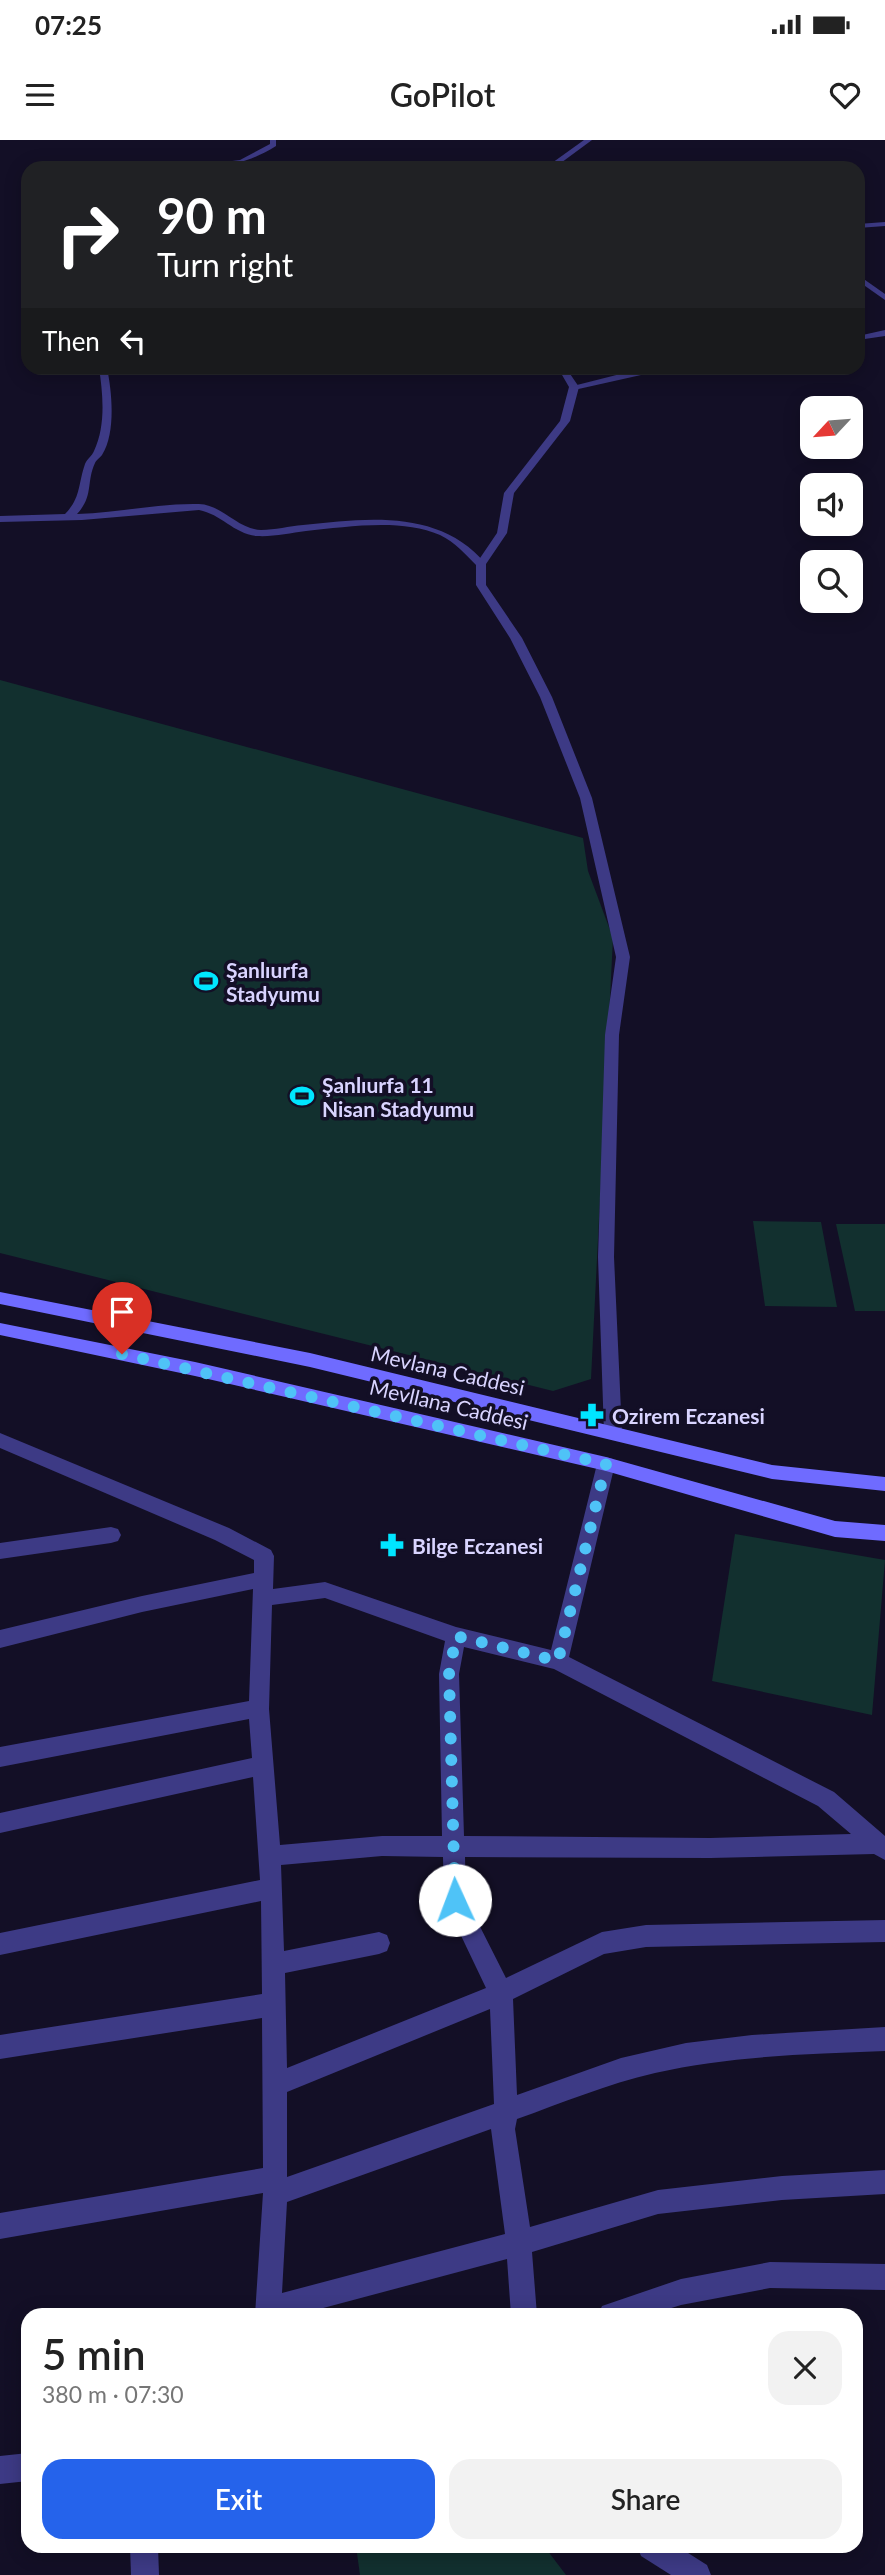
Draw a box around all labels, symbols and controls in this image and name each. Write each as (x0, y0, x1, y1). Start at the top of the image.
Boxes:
text: 07:25 (35, 9, 102, 41)
text: GoPilot (390, 75, 495, 114)
icon: menu (21, 76, 59, 114)
icon: heart (826, 76, 864, 114)
text: 90 m (157, 186, 267, 244)
icon: right (42, 189, 133, 280)
text: Turn right (157, 245, 293, 284)
icon: left (114, 322, 152, 360)
text: Then (42, 325, 100, 357)
north arrow (800, 396, 863, 458)
map controls (800, 396, 863, 613)
button: sound (800, 473, 863, 536)
button: search (800, 550, 863, 613)
place label: Şanlıurfa Stadyumu (226, 957, 320, 1006)
sports icon: Şanlıurfa Stadyumu (192, 967, 220, 995)
place label: Şanlıurfa 11 Nisan Stadyumu (322, 1072, 474, 1121)
sports icon: Şanlıurfa 11 Nisan Stadyumu (288, 1082, 316, 1110)
pin (92, 1282, 152, 1354)
icon: arrive (103, 1293, 141, 1331)
street label: Mevlana Caddesi (369, 1340, 527, 1400)
street label: Mevllana Caddesi (367, 1374, 531, 1434)
pharmacy icon: Ozirem Eczanesi (578, 1401, 606, 1429)
place label: Ozirem Eczanesi (612, 1403, 765, 1428)
pharmacy icon: Bilge Eczanesi (378, 1531, 406, 1559)
place label: Bilge Eczanesi (412, 1533, 543, 1558)
position arrow (418, 1863, 492, 1937)
text: 5 min (42, 2329, 146, 2379)
button: close (768, 2331, 842, 2405)
text: 380 m · 07:30 (42, 2380, 184, 2408)
button: Exit (42, 2459, 435, 2539)
button: Share (449, 2459, 842, 2539)

